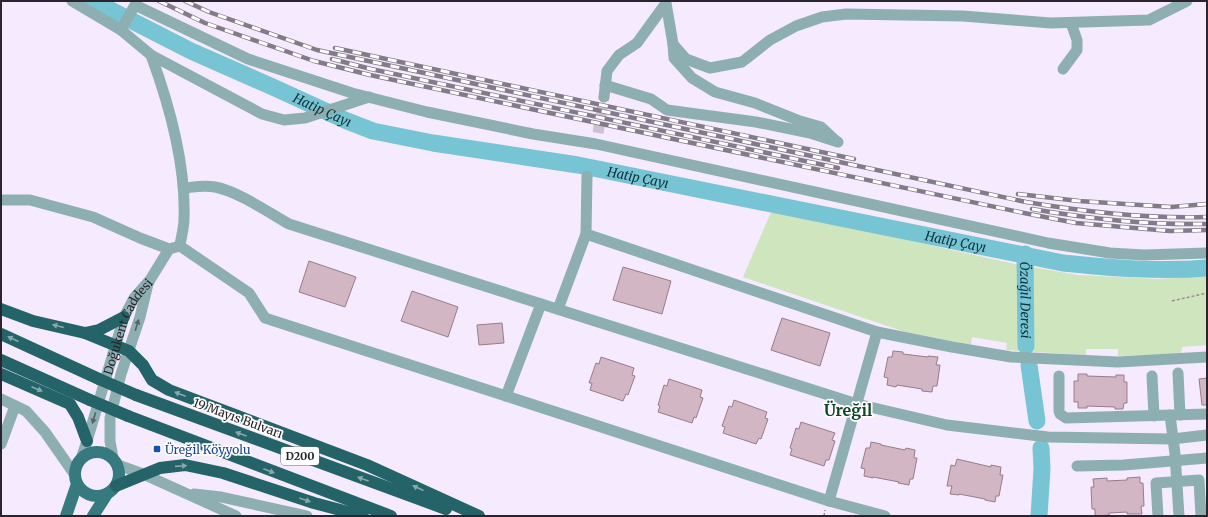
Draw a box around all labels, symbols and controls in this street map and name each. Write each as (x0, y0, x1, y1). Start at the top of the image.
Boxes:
water label: Hatip Çayı (290, 89, 354, 130)
water label: Hatip Çayı (605, 162, 670, 192)
water label: Hatip Çayı (923, 227, 988, 256)
water label: Özağıl Deresi (1017, 261, 1035, 339)
street label: Doğukent Caddesi (100, 275, 155, 377)
one-way arrow (134, 319, 140, 331)
one-way arrow (51, 323, 64, 329)
one-way arrow (7, 336, 18, 342)
one-way arrow (31, 387, 43, 393)
one-way arrow (173, 391, 185, 397)
street label: 19 Mayıs Bulvarı (191, 395, 285, 441)
district label: Üreğil (824, 400, 872, 420)
one-way arrow (91, 413, 97, 425)
one-way arrow (235, 431, 247, 437)
place label: Üreğil Köyyolu (165, 442, 251, 457)
marker: Üreğil Köyyolu (152, 444, 162, 454)
road number: D200 (281, 447, 319, 465)
one-way arrow (175, 462, 187, 469)
one-way arrow (264, 468, 276, 474)
one-way arrow (357, 476, 369, 482)
one-way arrow (412, 485, 423, 491)
one-way arrow (300, 498, 312, 504)

